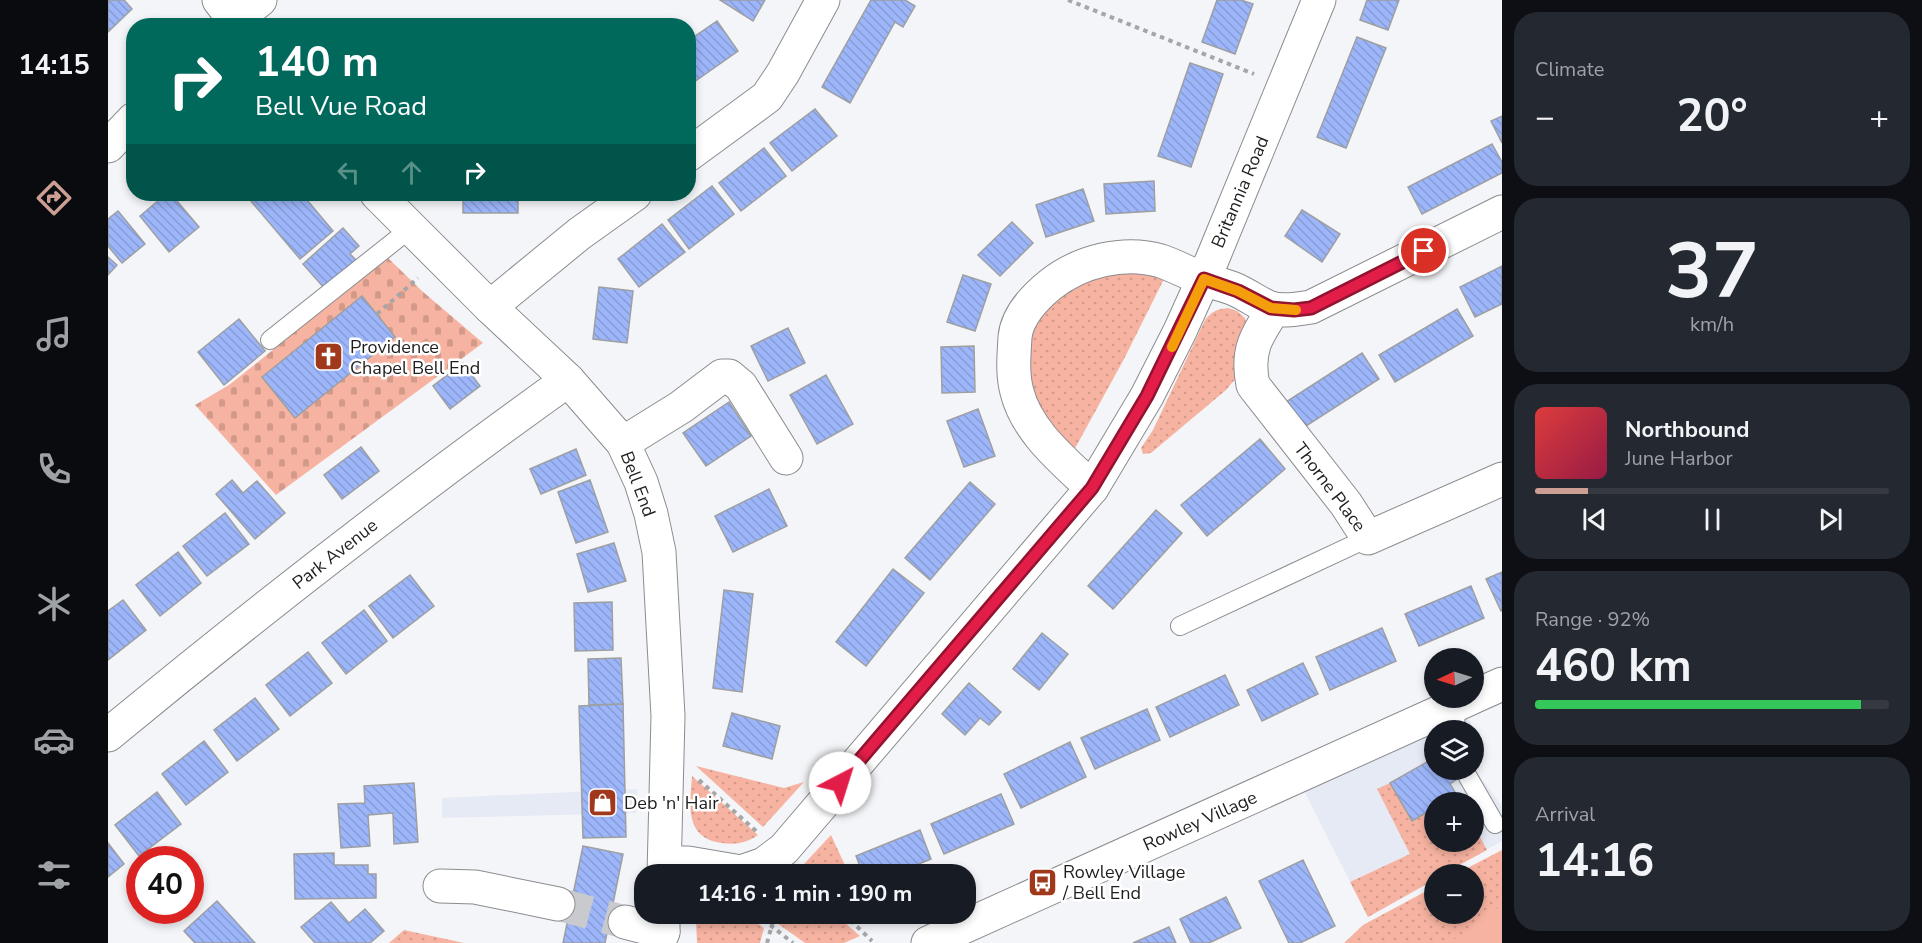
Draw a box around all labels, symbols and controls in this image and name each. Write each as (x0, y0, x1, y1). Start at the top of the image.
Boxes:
text: 140 m (255, 34, 379, 91)
icon: right (156, 42, 234, 120)
text: 14:15 (18, 47, 90, 84)
text: Climate (1535, 56, 1604, 83)
text: 20° (1676, 86, 1748, 147)
text: Bell Vue Road (255, 88, 427, 125)
text: − (1535, 95, 1555, 140)
text: + (1869, 95, 1889, 140)
street label: Britannia Road (1206, 132, 1274, 252)
icon: left (332, 156, 365, 189)
icon: ahead (395, 156, 428, 189)
icon: right (458, 156, 491, 189)
icon: directions (33, 177, 75, 219)
text: 37 (1665, 218, 1759, 325)
pin (1398, 225, 1449, 276)
icon: arrive (1407, 234, 1440, 267)
text: km/h (1690, 311, 1734, 338)
icon: music (33, 313, 75, 355)
place label: Providence Chapel Bell End (350, 335, 480, 380)
church icon: Providence Chapel Bell End (313, 341, 345, 373)
text: Northbound (1625, 415, 1749, 445)
street label: Thorne Place (1289, 437, 1371, 537)
text: June Harbor (1625, 445, 1733, 472)
icon: phone (33, 448, 75, 490)
street label: Bell End (615, 448, 661, 520)
icon: previous (1578, 503, 1611, 536)
icon: pause (1696, 503, 1729, 536)
icon: next (1814, 503, 1847, 536)
street label: Park Avenue (287, 513, 383, 595)
icon: climate (33, 583, 75, 625)
text: Range · 92% (1535, 606, 1650, 633)
text: 460 km (1535, 636, 1692, 697)
north arrow (1424, 648, 1484, 708)
map controls (1424, 648, 1484, 924)
icon: car (33, 719, 75, 761)
button: layers (1424, 720, 1484, 780)
position arrow (808, 751, 872, 815)
street label: Rowley Village (1139, 785, 1261, 857)
shop icon: Deb 'n' Hair (587, 787, 619, 819)
place label: Deb 'n' Hair (624, 791, 719, 815)
button: + (1424, 792, 1484, 852)
text: Arrival (1535, 801, 1595, 828)
text: 14:16 (1535, 831, 1654, 892)
speed limit sign: 40 (126, 846, 204, 924)
icon: filters (33, 854, 75, 896)
place label: Rowley Village / Bell End (1062, 860, 1185, 905)
button: − (1424, 864, 1484, 924)
bus stop icon: Rowley Village / Bell End (1026, 866, 1058, 898)
text: 14:16 · 1 min · 190 m (698, 879, 912, 909)

